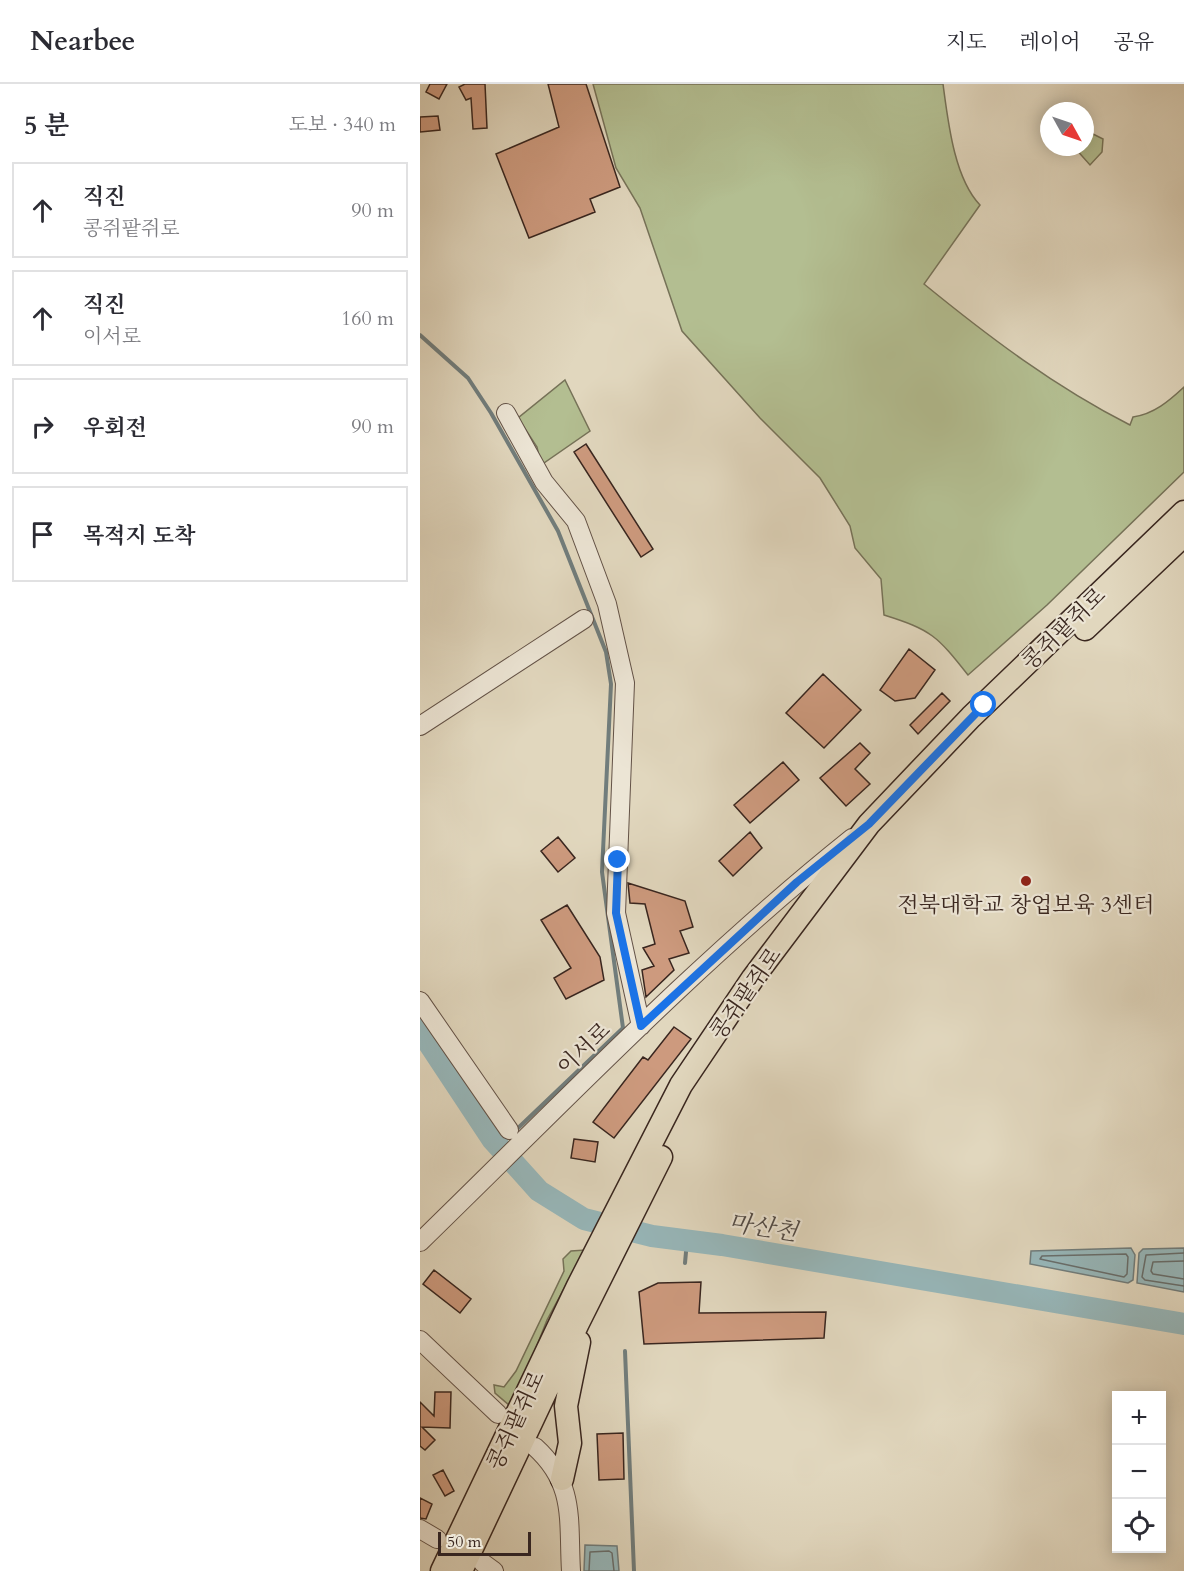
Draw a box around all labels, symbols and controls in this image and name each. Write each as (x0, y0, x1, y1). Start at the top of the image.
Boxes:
text: Nearbee (30, 22, 135, 60)
text: 지도 (946, 28, 987, 57)
text: 레이어 (1020, 28, 1080, 57)
text: 공유 (1113, 28, 1154, 57)
north arrow (1040, 102, 1094, 156)
text: 5 분 (24, 108, 69, 143)
text: 도보 · 340 m (289, 111, 396, 138)
text: 직진 (83, 182, 126, 212)
icon: ahead (26, 194, 59, 227)
text: 90 m (351, 197, 394, 224)
text: 콩쥐팥쥐로 (83, 215, 180, 242)
text: 직진 (83, 290, 126, 320)
icon: ahead (26, 302, 59, 335)
text: 160 m (341, 305, 394, 332)
text: 이서로 (83, 323, 141, 350)
icon: right (26, 410, 59, 443)
text: 우회전 (83, 413, 147, 443)
text: 90 m (351, 413, 394, 440)
icon: arrive (26, 518, 59, 551)
text: 목적지 도착 (83, 521, 195, 551)
street label: 콩쥐팥쥐로 (1015, 581, 1112, 676)
route start (970, 691, 996, 717)
route end (604, 846, 630, 872)
marker: 전북대학교 창업보육 3센터 (1019, 874, 1033, 888)
place label: 전북대학교 창업보육 3센터 (898, 890, 1154, 920)
street label: 콩쥐팥쥐로 (703, 941, 789, 1046)
street label: 이서로 (550, 1016, 617, 1082)
water label: 마산천 (726, 1206, 802, 1250)
street label: 콩쥐팥쥐로 (480, 1366, 552, 1475)
map controls (1112, 1391, 1166, 1553)
button: + (1112, 1391, 1166, 1445)
button: − (1112, 1445, 1166, 1499)
button: locate (1112, 1499, 1166, 1553)
scale bar (438, 1529, 531, 1556)
text: 50 m (447, 1531, 481, 1553)

